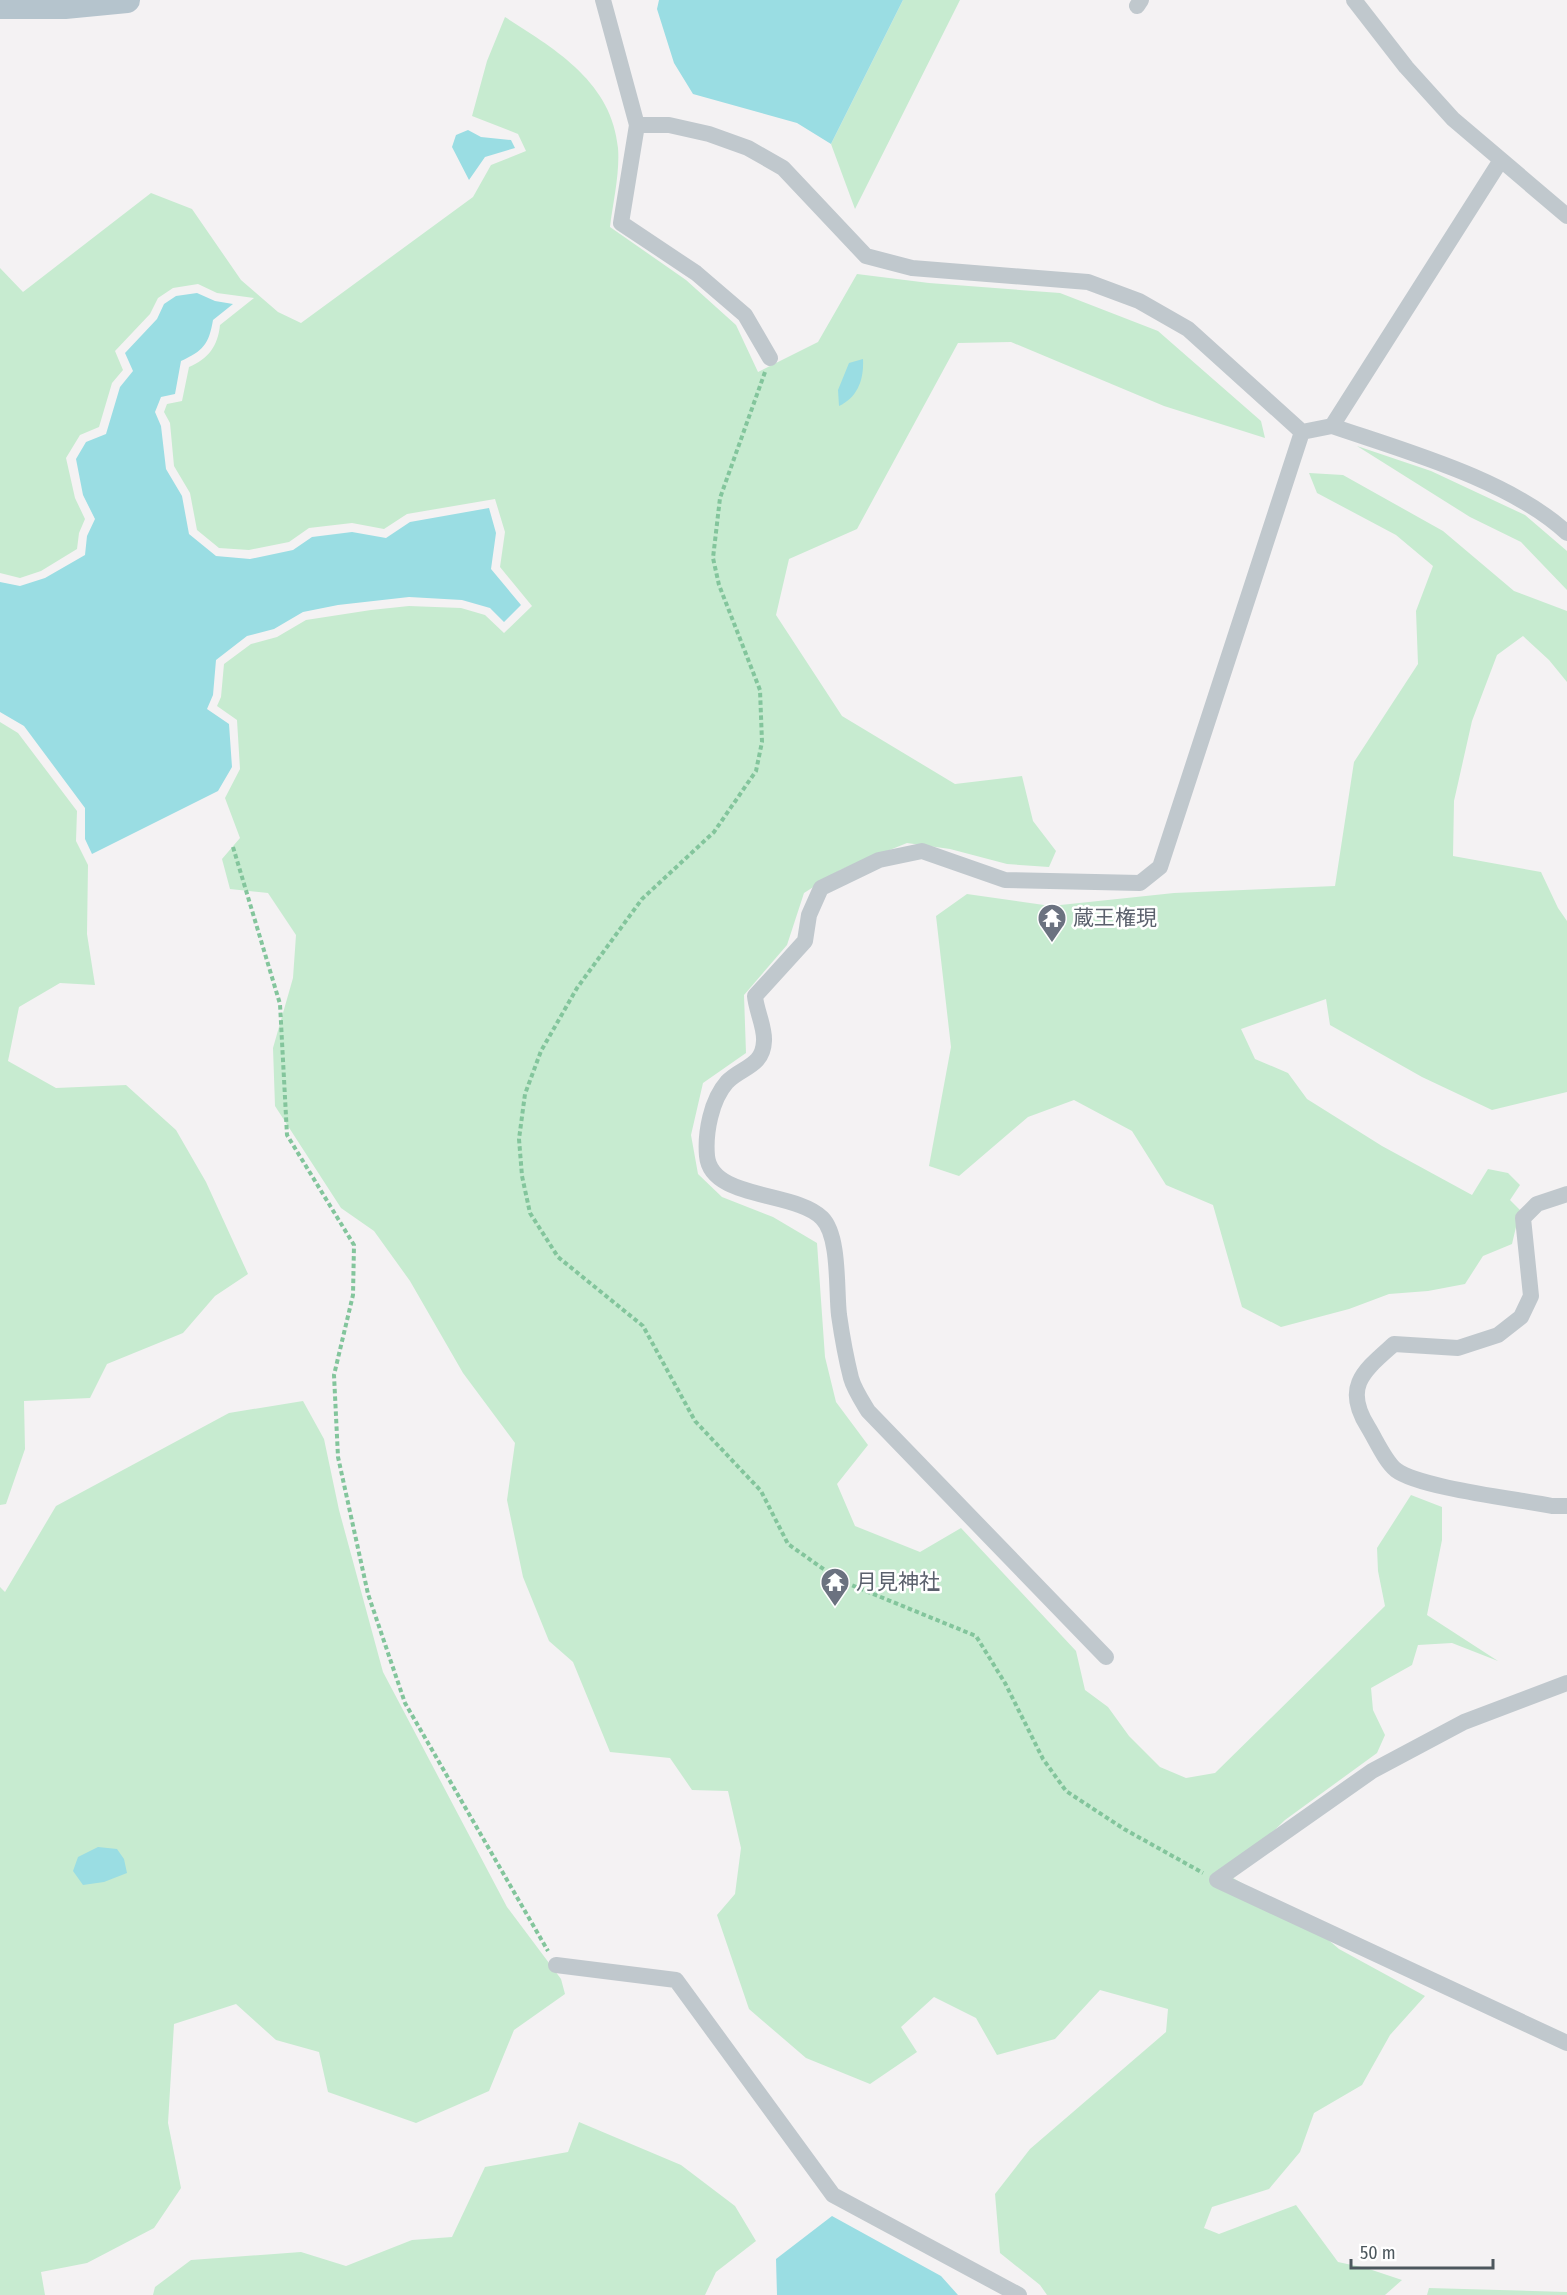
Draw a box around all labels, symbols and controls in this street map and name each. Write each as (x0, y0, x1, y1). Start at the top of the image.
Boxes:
temple icon: 蔵王権現 (1036, 902, 1068, 944)
place label: 蔵王権現 (1073, 905, 1157, 931)
temple icon: 月見神社 (819, 1566, 851, 1608)
place label: 月見神社 (856, 1569, 940, 1595)
scale bar (1351, 2232, 1494, 2270)
text: 50 m (1360, 2242, 1396, 2264)

